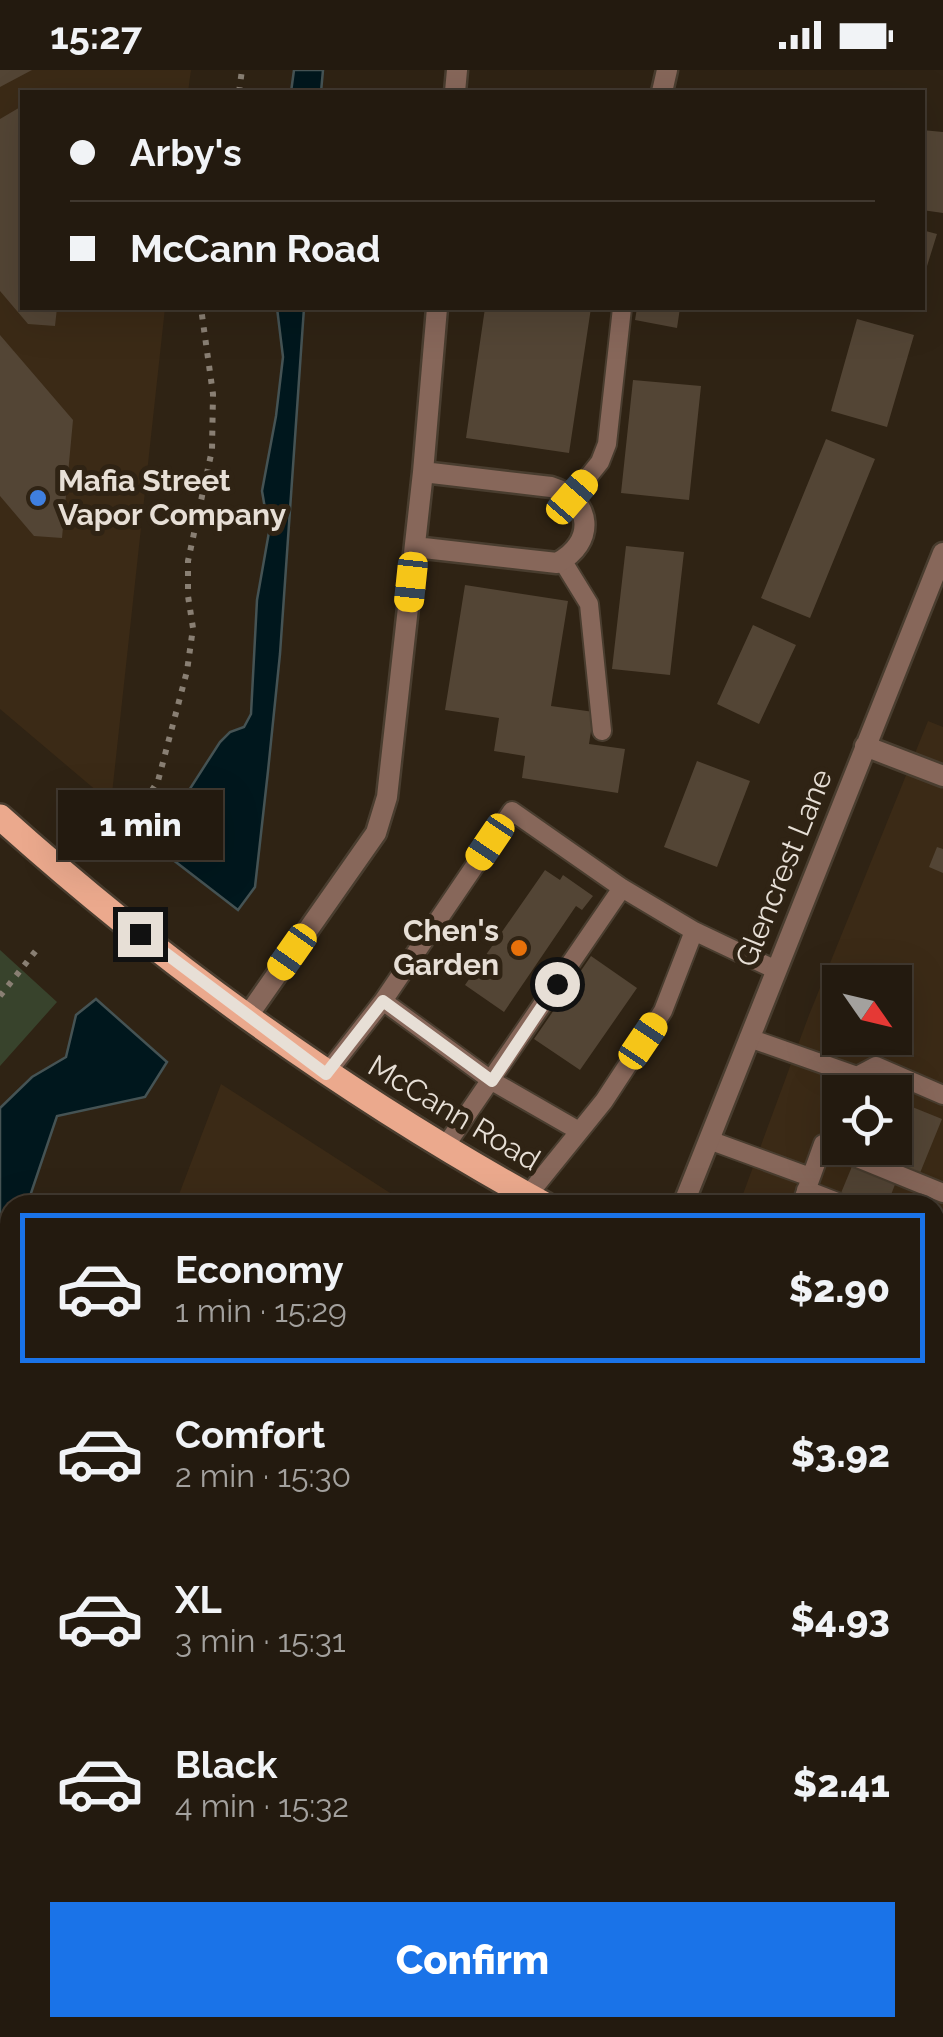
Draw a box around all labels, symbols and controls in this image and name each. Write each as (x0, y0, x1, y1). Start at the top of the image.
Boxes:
text: 15:27 (50, 13, 142, 58)
text: Arby's (130, 130, 242, 175)
text: McCann Road (130, 226, 381, 271)
place label: Mafia Street Vapor Company (58, 463, 287, 532)
car (541, 465, 603, 529)
marker: Mafia Street Vapor Company (27, 487, 49, 509)
car (393, 551, 429, 613)
street label: Glencrest Lane (728, 764, 839, 972)
callout: 1 min (58, 789, 222, 859)
text: 1 min (99, 806, 182, 843)
car (461, 809, 519, 875)
route end (118, 912, 163, 957)
place label: Chen's Garden (393, 913, 499, 982)
car (263, 919, 321, 985)
marker: Chen's Garden (508, 937, 530, 959)
route start (535, 962, 580, 1007)
north arrow (822, 965, 912, 1055)
map controls (822, 965, 912, 1165)
car (614, 1008, 672, 1074)
street label: McCann Road (362, 1048, 546, 1178)
button: locate (822, 1075, 912, 1165)
icon: car (55, 1243, 145, 1333)
text: Economy (175, 1247, 344, 1292)
text: $2.90 (789, 1266, 890, 1311)
text: 1 min · 15:29 (175, 1292, 347, 1329)
icon: car (55, 1408, 145, 1498)
text: Comfort (175, 1412, 325, 1457)
text: $3.92 (791, 1431, 890, 1476)
text: 2 min · 15:30 (175, 1457, 351, 1494)
icon: car (55, 1573, 145, 1663)
text: XL (175, 1577, 222, 1622)
text: $4.93 (791, 1596, 890, 1641)
text: 3 min · 15:31 (175, 1622, 346, 1659)
icon: car (55, 1738, 145, 1828)
text: Black (175, 1742, 277, 1787)
text: $2.41 (793, 1761, 890, 1806)
text: 4 min · 15:32 (175, 1787, 349, 1824)
button: Confirm (50, 1902, 895, 2017)

